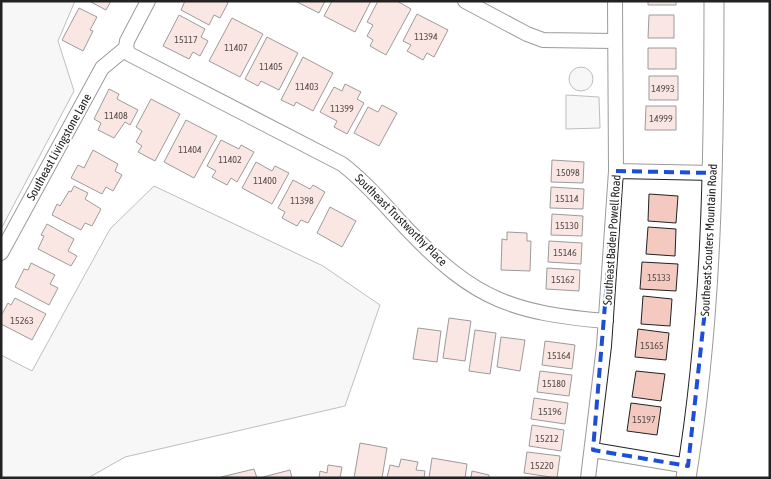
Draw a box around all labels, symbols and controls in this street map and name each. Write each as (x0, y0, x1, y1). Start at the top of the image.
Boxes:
house number: 11394 (414, 31, 438, 42)
house number: 15117 (174, 34, 198, 45)
house number: 11407 (224, 42, 248, 53)
house number: 11405 (259, 61, 283, 72)
house number: 11403 (295, 81, 319, 92)
house number: 14993 (651, 83, 675, 94)
street label: Southeast Livingstone Lane (24, 91, 94, 203)
house number: 11399 (330, 103, 354, 114)
house number: 11408 (104, 110, 128, 121)
house number: 14999 (649, 113, 673, 124)
house number: 11404 (178, 144, 202, 155)
house number: 11402 (218, 154, 242, 165)
street label: Southeast Scouters Mountain Road (698, 163, 720, 317)
house number: 15098 (556, 167, 580, 178)
street label: Southeast Trustworthy Place (352, 171, 450, 269)
street label: Southeast Baden Powell Road (600, 174, 624, 306)
house number: 11400 (253, 175, 277, 186)
house number: 15114 (555, 193, 579, 204)
house number: 11398 (290, 195, 314, 206)
house number: 15130 (555, 220, 579, 231)
house number: 15146 (553, 247, 577, 258)
house number: 15133 (647, 272, 671, 283)
house number: 15162 (551, 274, 575, 285)
house number: 15263 (10, 315, 34, 326)
house number: 15165 (640, 340, 664, 351)
house number: 15164 (547, 350, 571, 361)
house number: 15180 (542, 378, 566, 389)
house number: 15196 (538, 406, 562, 417)
house number: 15197 (632, 414, 656, 425)
house number: 15212 (535, 433, 559, 444)
house number: 15220 (530, 460, 554, 471)

